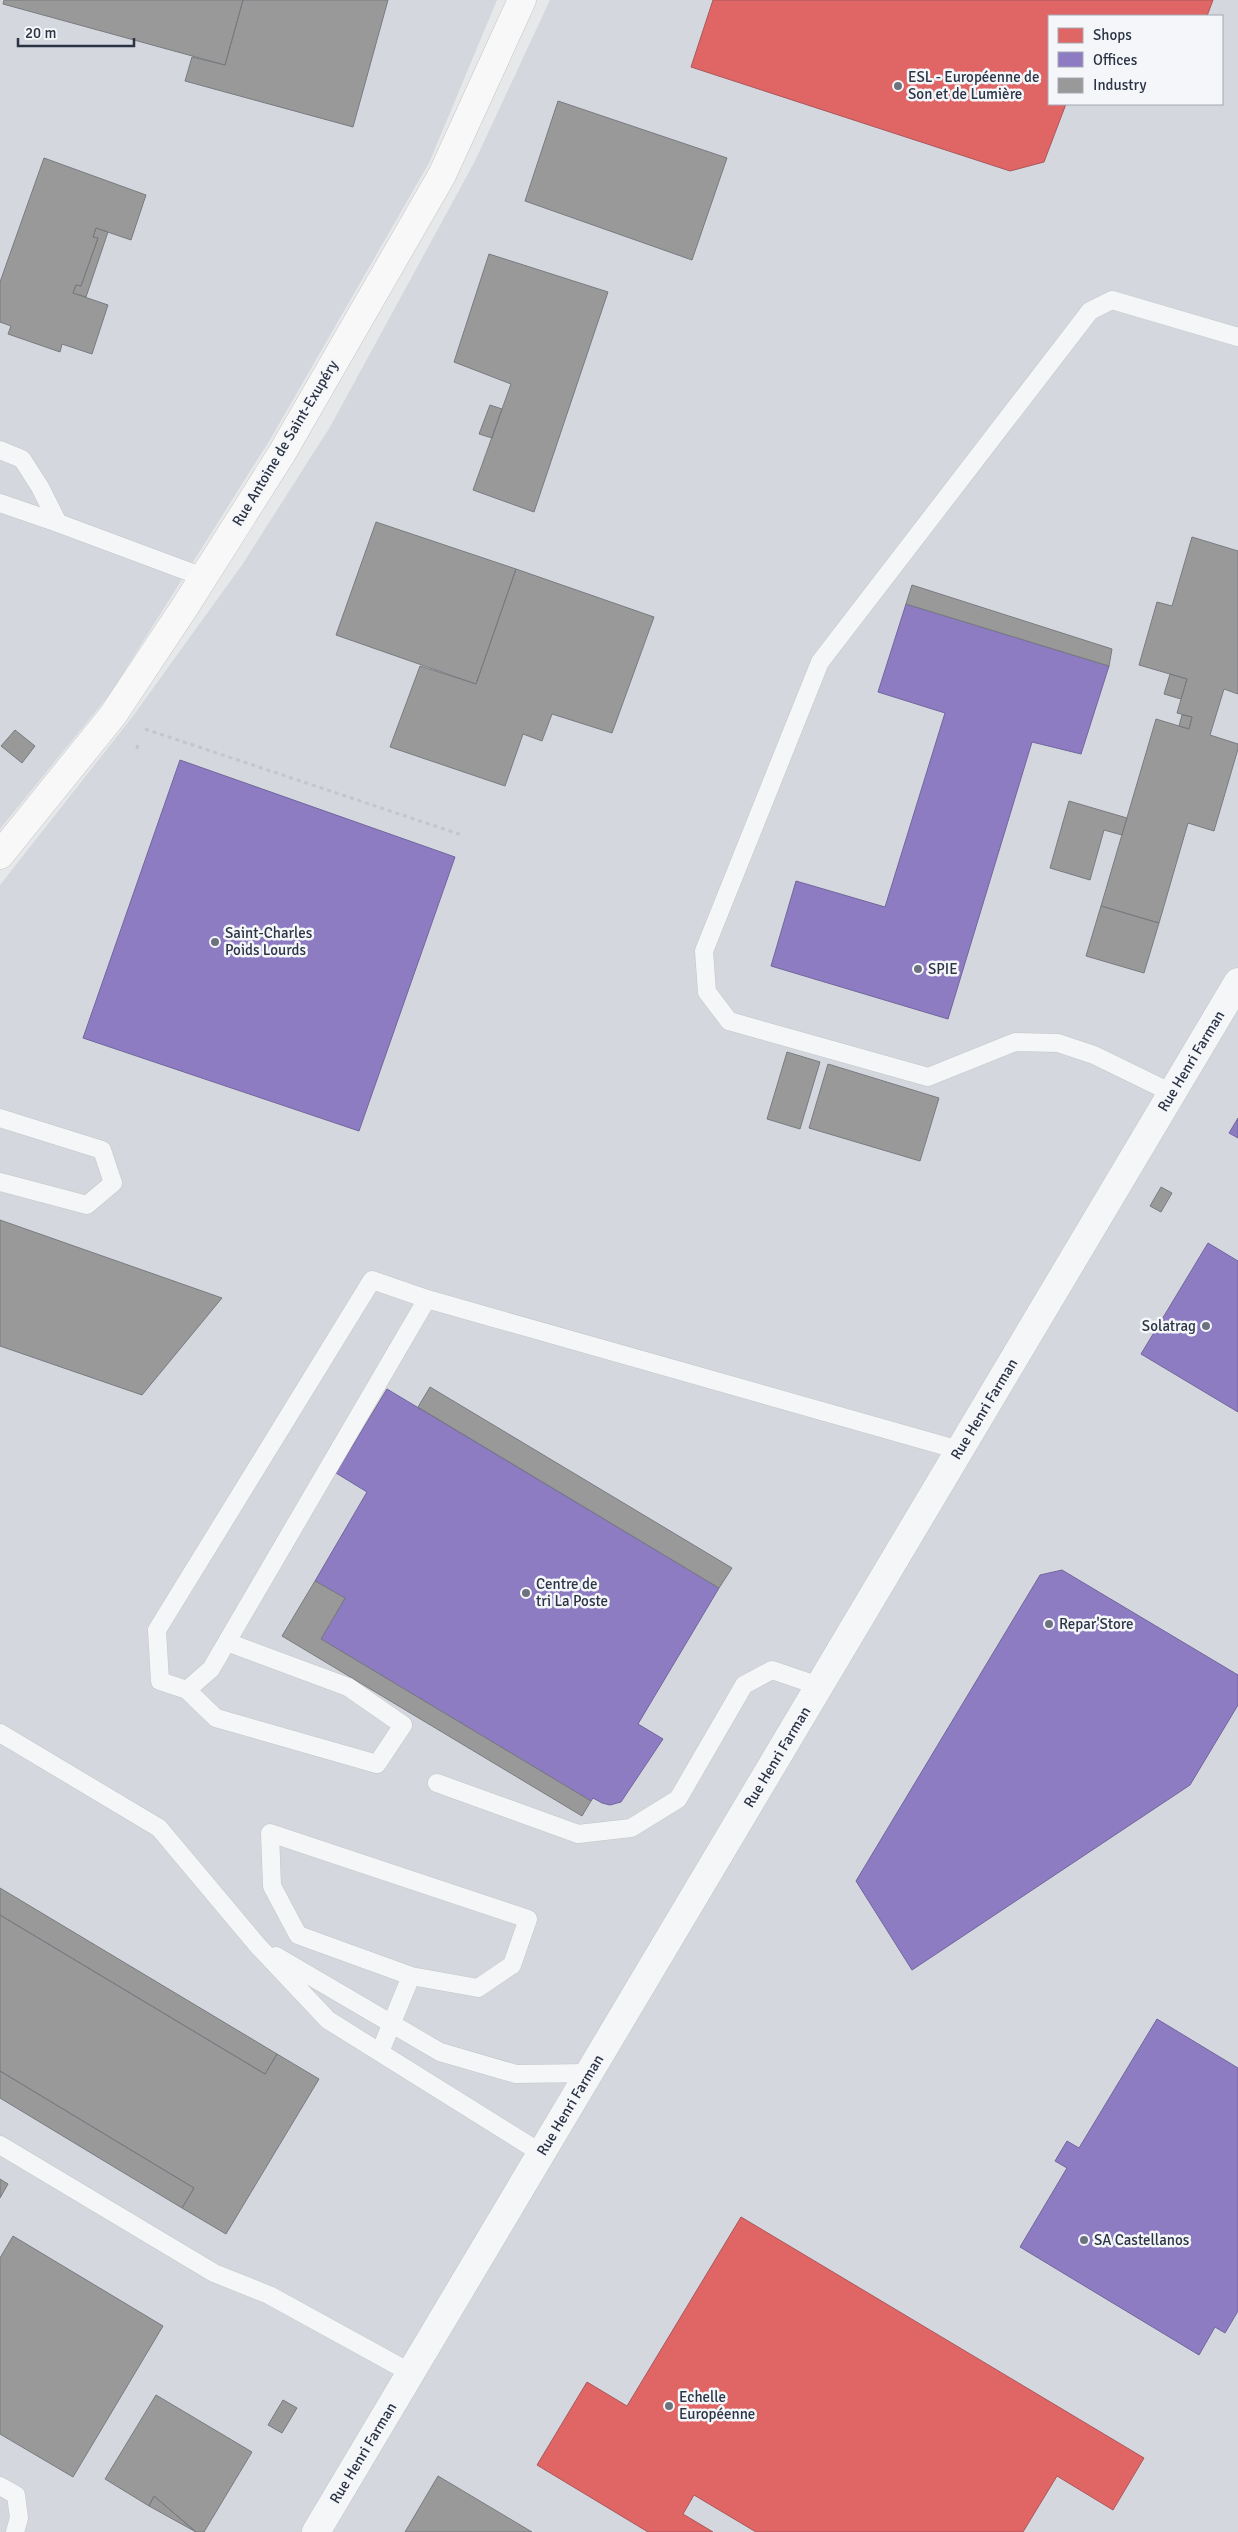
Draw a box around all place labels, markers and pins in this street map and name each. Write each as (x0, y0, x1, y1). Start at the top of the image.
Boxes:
place label: ESL - Européenne de Son et de Lumière (908, 68, 1040, 103)
marker: ESL - Européenne de Son et de Lumière (892, 80, 904, 92)
place label: Saint-Charles Poids Lourds (225, 924, 313, 959)
marker: Saint-Charles Poids Lourds (209, 936, 221, 948)
place label: SPIE (928, 960, 958, 978)
marker: SPIE (912, 963, 924, 975)
place label: Solatrag (1142, 1317, 1196, 1335)
marker: Solatrag (1200, 1320, 1212, 1332)
place label: Centre de tri La Poste (536, 1575, 608, 1610)
marker: Centre de tri La Poste (520, 1587, 532, 1599)
place label: Repar'Store (1059, 1615, 1133, 1633)
marker: Repar'Store (1043, 1618, 1055, 1630)
place label: SA Castellanos (1094, 2231, 1190, 2249)
marker: SA Castellanos (1078, 2234, 1090, 2246)
place label: Echelle Européenne (679, 2388, 755, 2423)
marker: Echelle Européenne (663, 2400, 675, 2412)

